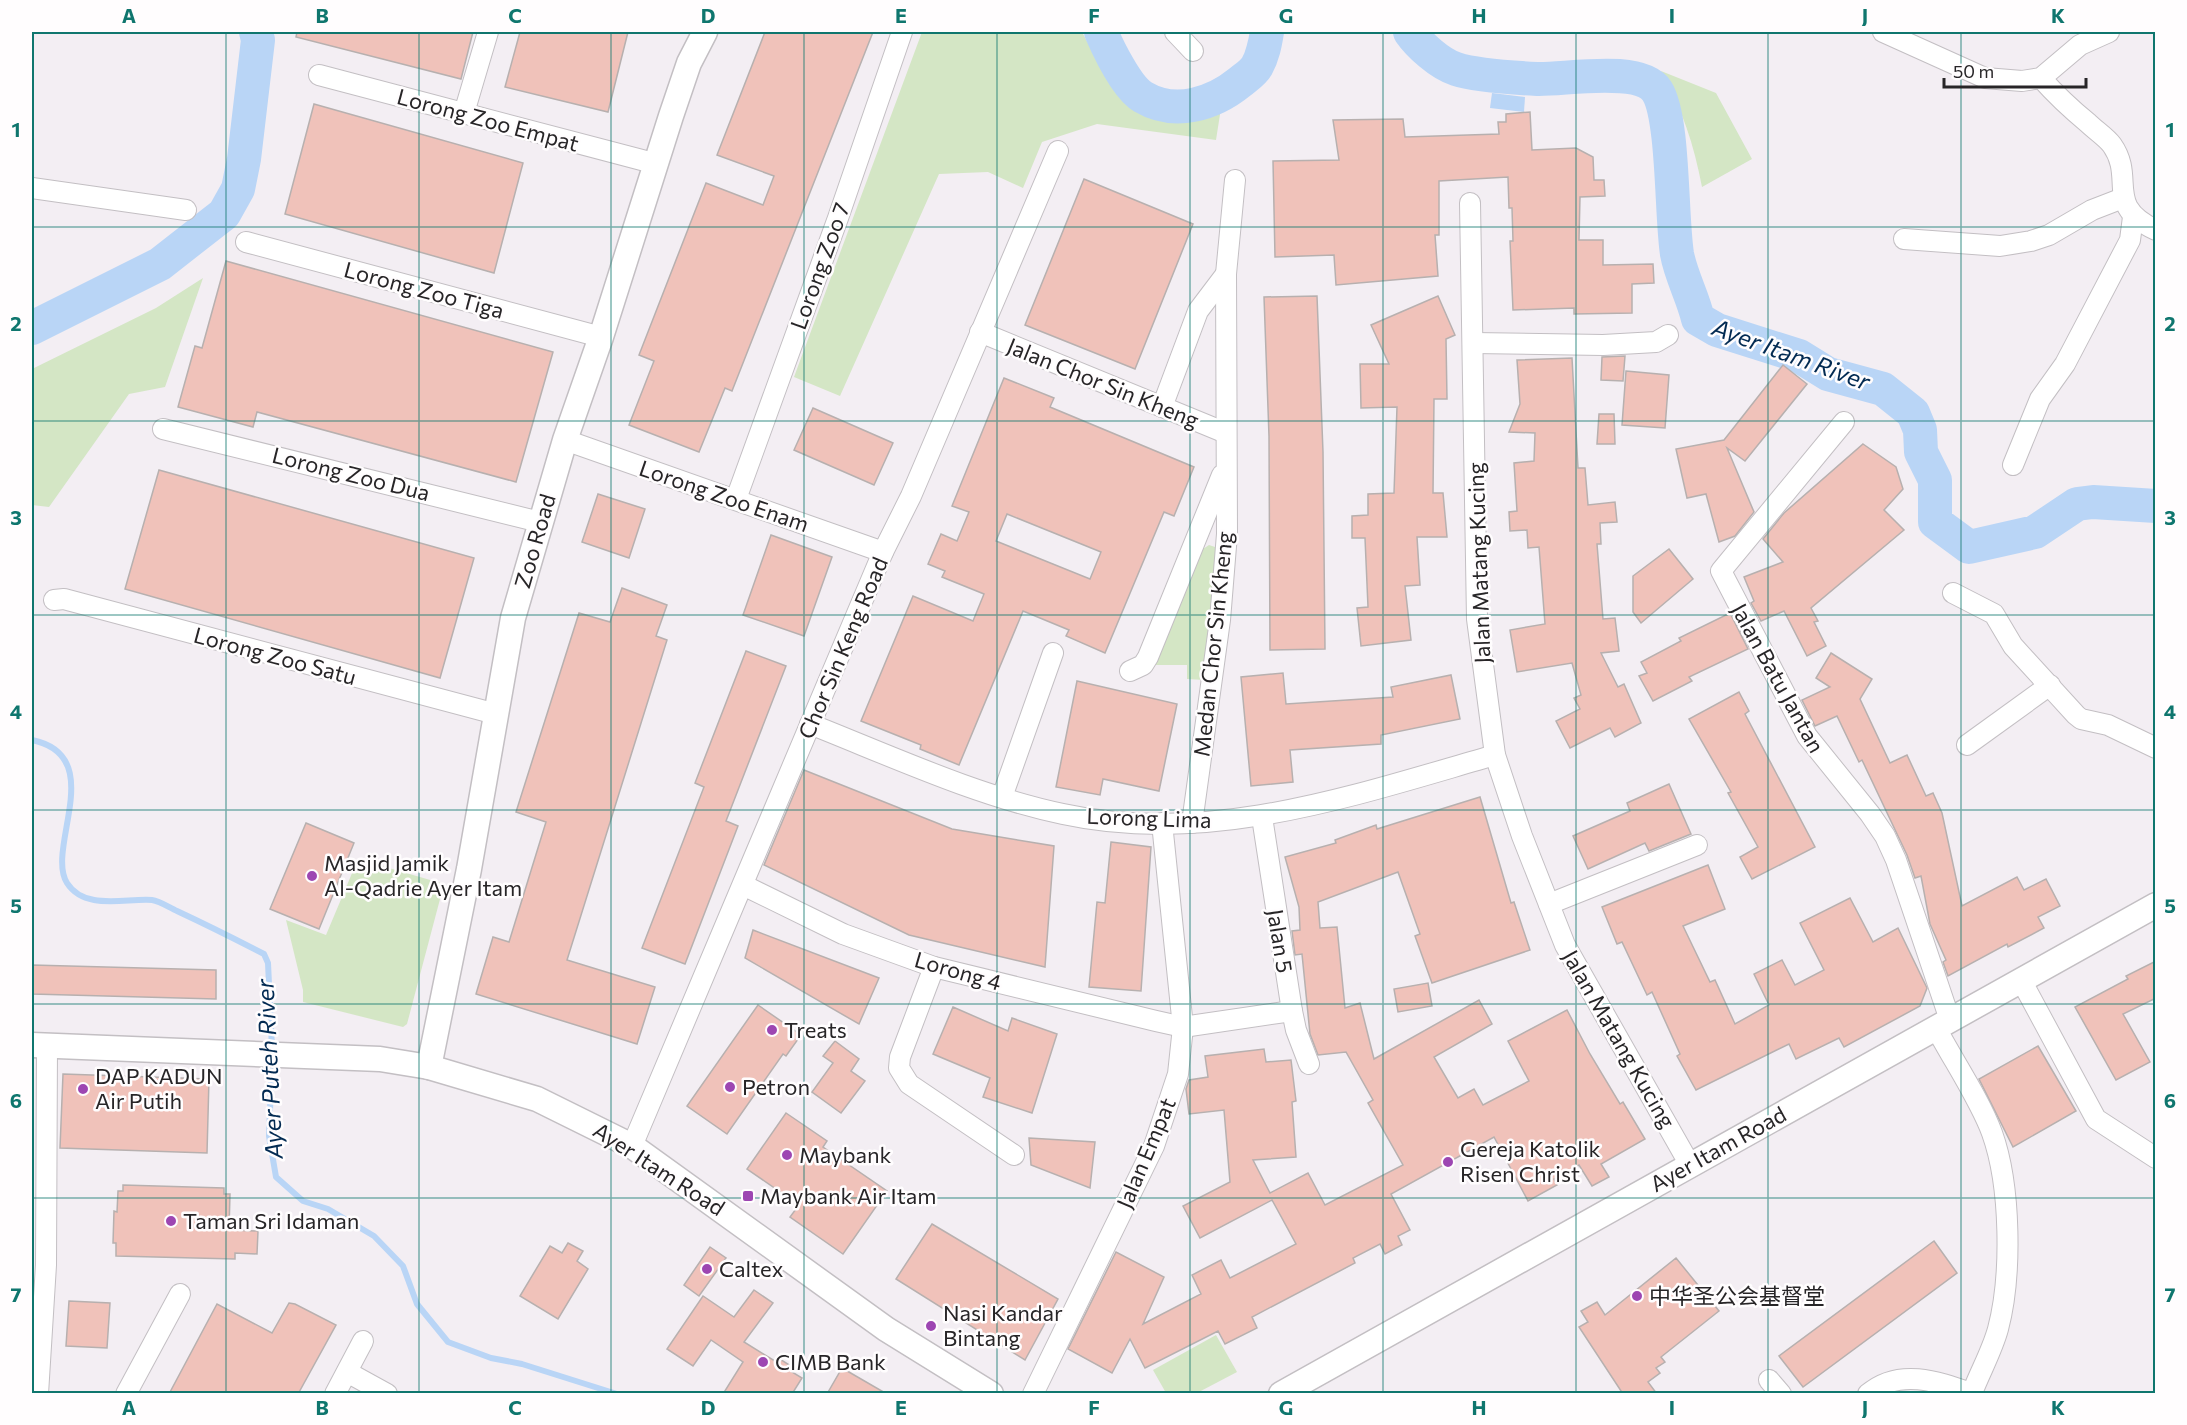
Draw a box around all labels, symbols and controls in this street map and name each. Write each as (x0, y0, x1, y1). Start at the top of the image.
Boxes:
text: A (122, 3, 136, 27)
text: B (315, 3, 329, 27)
text: C (508, 3, 522, 27)
text: D (701, 3, 715, 27)
text: E (895, 3, 907, 27)
text: F (1088, 3, 1100, 27)
text: G (1279, 3, 1293, 27)
text: H (1472, 3, 1487, 27)
text: I (1669, 3, 1675, 27)
text: J (1862, 3, 1868, 27)
text: K (2051, 3, 2065, 27)
scale bar (1944, 51, 2086, 89)
text: 50 m (1953, 60, 1994, 82)
street label: Lorong Zoo Empat (394, 82, 582, 157)
text: 1 (11, 117, 21, 141)
text: 1 (2165, 117, 2175, 141)
street label: Lorong Zoo 7 (784, 199, 855, 333)
street label: Lorong Zoo Tiga (341, 255, 507, 324)
text: 2 (10, 311, 22, 335)
water label: Ayer Itam River (1708, 311, 1876, 396)
text: 2 (2164, 311, 2176, 335)
street label: Jalan Chor Sin Kheng (1003, 332, 1203, 433)
street label: Lorong Zoo Dua (270, 441, 433, 506)
street label: Lorong Zoo Enam (636, 454, 813, 537)
street label: Jalan Matang Kucing (1461, 462, 1496, 664)
street label: Zoo Road (508, 491, 561, 591)
text: 3 (10, 505, 22, 529)
text: 3 (2164, 505, 2176, 529)
street label: Medan Chor Sin Kheng (1187, 530, 1238, 758)
street label: Chor Sin Keng Road (792, 553, 893, 743)
street label: Jalan Batu Jantan (1726, 598, 1831, 757)
street label: Lorong Zoo Satu (191, 621, 359, 690)
text: 4 (10, 699, 22, 723)
text: 4 (2164, 699, 2176, 723)
street label: Lorong Lima (1086, 802, 1212, 833)
place label: Masjid Jamik Al-Qadrie Ayer Itam (324, 849, 522, 901)
marker: Masjid Jamik Al-Qadrie Ayer Itam (305, 869, 319, 883)
text: 5 (10, 893, 22, 917)
text: 5 (2164, 893, 2176, 917)
street label: Jalan 5 (1262, 907, 1299, 975)
street label: Lorong 4 (912, 945, 1005, 996)
street label: Jalan Matang Kucing (1557, 945, 1681, 1133)
water label: Ayer Puteh River (249, 977, 288, 1161)
place label: Treats (784, 1016, 847, 1043)
marker: Treats (765, 1023, 779, 1037)
place label: DAP KADUN Air Putih (95, 1062, 223, 1114)
place label: Petron (742, 1073, 810, 1100)
marker: Petron (723, 1080, 737, 1094)
marker: DAP KADUN Air Putih (76, 1082, 90, 1096)
text: 6 (10, 1088, 22, 1112)
text: 6 (2164, 1088, 2176, 1112)
street label: Jalan Empat (1110, 1093, 1181, 1212)
street label: Ayer Itam Road (1645, 1100, 1791, 1197)
street label: Ayer Itam Road (588, 1116, 730, 1221)
place label: Gereja Katolik Risen Christ (1460, 1135, 1601, 1187)
place label: Maybank (799, 1141, 892, 1168)
marker: Maybank (780, 1148, 794, 1162)
marker: Gereja Katolik Risen Christ (1441, 1155, 1455, 1169)
place label: Maybank Air Itam (760, 1182, 936, 1209)
marker: Maybank Air Itam (741, 1189, 755, 1203)
place label: Taman Sri Idaman (183, 1207, 359, 1234)
marker: Taman Sri Idaman (164, 1214, 178, 1228)
place label: Caltex (719, 1255, 784, 1282)
marker: Caltex (700, 1262, 714, 1276)
text: 7 (11, 1282, 22, 1306)
place label: 中华圣公会基督堂 (1649, 1282, 1825, 1309)
text: 7 (2165, 1282, 2176, 1306)
marker: 中华圣公会基督堂 (1630, 1289, 1644, 1303)
place label: Nasi Kandar Bintang (943, 1299, 1063, 1351)
marker: Nasi Kandar Bintang (924, 1319, 938, 1333)
place label: CIMB Bank (775, 1348, 886, 1375)
marker: CIMB Bank (756, 1355, 770, 1369)
text: A (122, 1395, 136, 1419)
text: B (315, 1395, 329, 1419)
text: C (508, 1395, 522, 1419)
text: D (701, 1395, 715, 1419)
text: E (895, 1395, 907, 1419)
text: F (1088, 1395, 1100, 1419)
text: G (1279, 1395, 1293, 1419)
text: H (1472, 1395, 1487, 1419)
text: I (1669, 1395, 1675, 1419)
text: J (1862, 1395, 1868, 1419)
text: K (2051, 1395, 2065, 1419)

